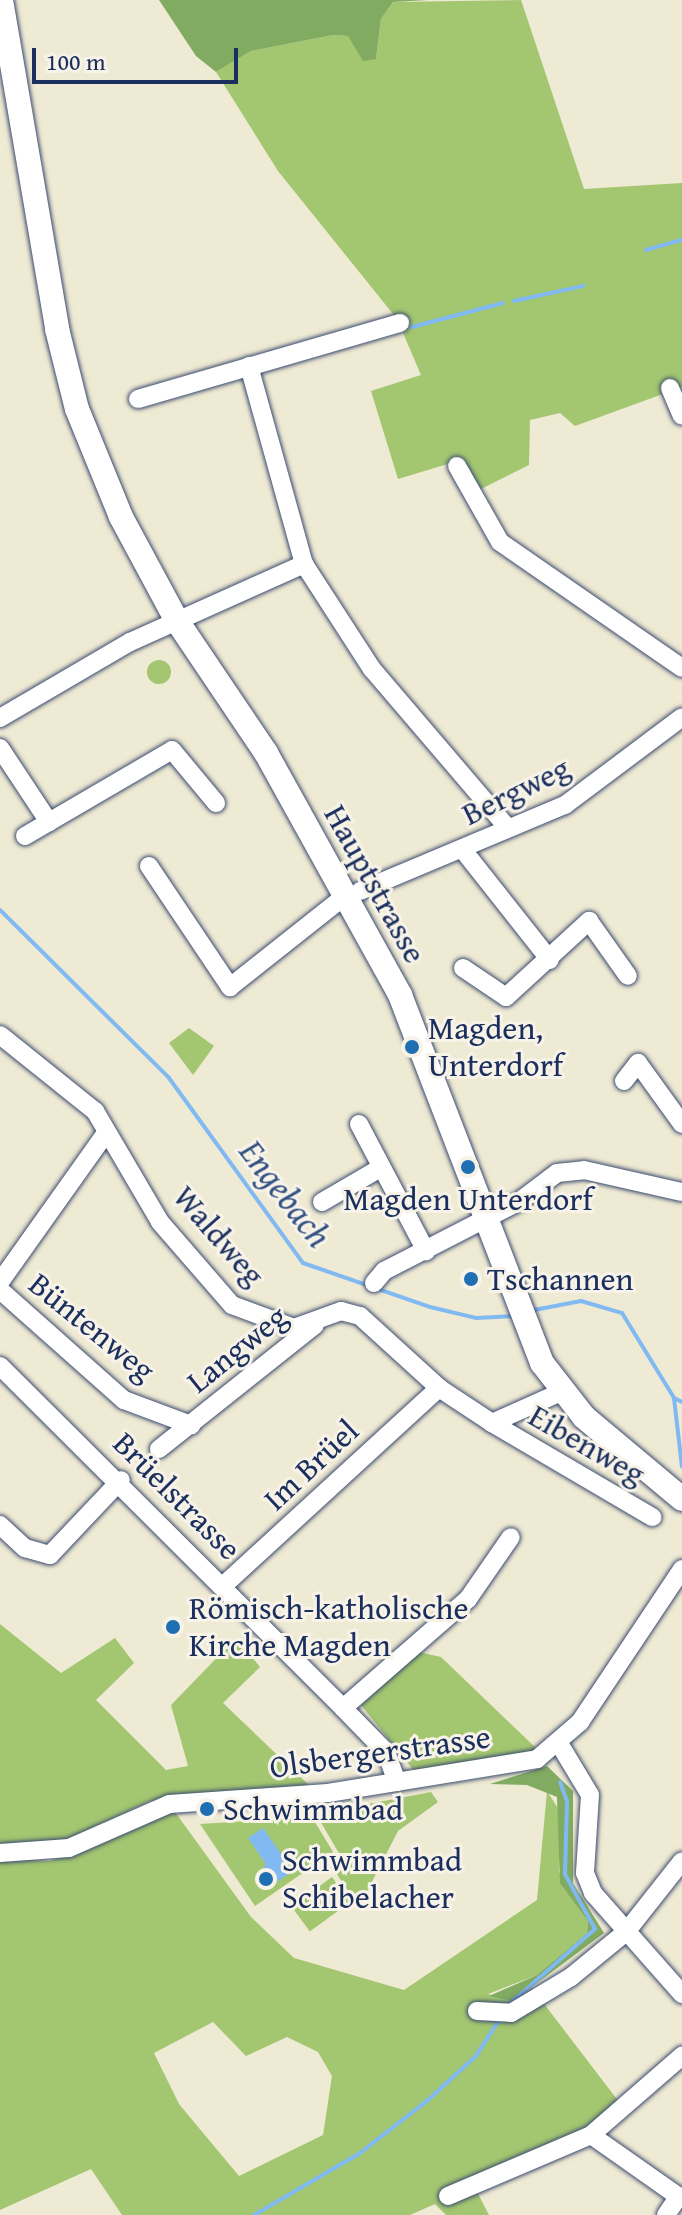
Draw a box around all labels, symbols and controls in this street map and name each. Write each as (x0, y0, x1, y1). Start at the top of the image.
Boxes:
scale bar (36, 32, 242, 82)
text: 100 m (46, 44, 106, 79)
street label: Bergweg (456, 748, 576, 834)
street label: Hauptstrasse (316, 798, 434, 970)
place label: Magden, Unterdorf (428, 1010, 563, 1085)
marker: Magden, Unterdorf (403, 1038, 421, 1056)
water label: Engebach (232, 1131, 340, 1255)
marker: Magden Unterdorf (459, 1158, 477, 1176)
street label: Waldweg (165, 1178, 273, 1294)
place label: Magden Unterdorf (343, 1180, 593, 1218)
place label: Tschannen (487, 1260, 633, 1298)
street label: Büntenweg (21, 1265, 163, 1389)
marker: Tschannen (462, 1270, 480, 1288)
street label: Langweg (179, 1297, 295, 1401)
street label: Eibenweg (522, 1396, 652, 1494)
street label: Im Brüel (256, 1412, 366, 1518)
street label: Brüelstrasse (105, 1424, 249, 1568)
place label: Römisch-katholische Kirche Magden (189, 1590, 469, 1665)
marker: Römisch-katholische Kirche Magden (164, 1618, 182, 1636)
street label: Olsbergerstrasse (267, 1718, 493, 1786)
place label: Schwimmbad (223, 1790, 403, 1828)
marker: Schwimmbad (198, 1800, 216, 1818)
place label: Schwimmbad Schibelacher (282, 1842, 462, 1917)
marker: Schwimmbad Schibelacher (257, 1870, 275, 1888)

